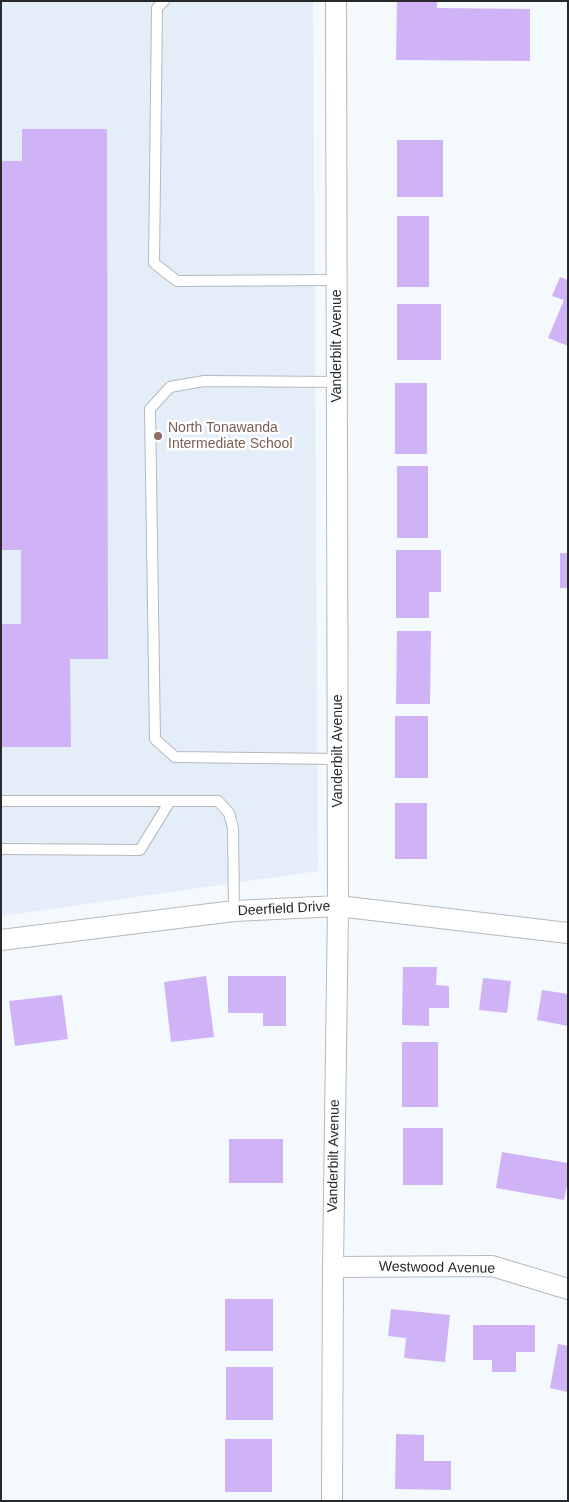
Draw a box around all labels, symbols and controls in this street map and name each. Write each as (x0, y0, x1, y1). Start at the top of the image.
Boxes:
street label: Vanderbilt Avenue (329, 289, 345, 403)
place label: North Tonawanda Intermediate School (168, 420, 293, 452)
marker: North Tonawanda Intermediate School (152, 430, 164, 442)
street label: Vanderbilt Avenue (330, 694, 346, 808)
street label: Deerfield Drive (237, 898, 331, 920)
street label: Vanderbilt Avenue (325, 1099, 343, 1213)
street label: Westwood Avenue (379, 1259, 495, 1277)

